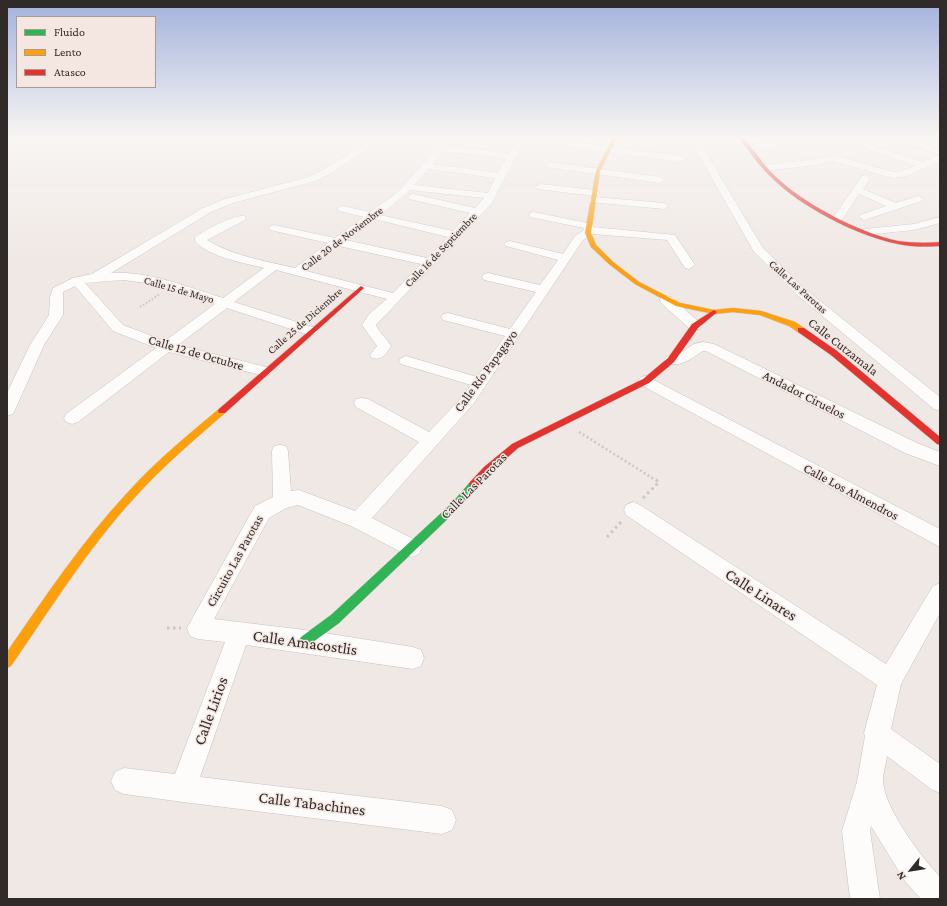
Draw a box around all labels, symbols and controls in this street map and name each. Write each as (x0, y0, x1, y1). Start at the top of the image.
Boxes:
legend (16, 16, 156, 88)
text: Fluido (54, 25, 85, 39)
text: Lento (54, 45, 82, 59)
text: Atasco (54, 65, 86, 79)
street label: Calle 20 de Noviembre (299, 204, 385, 274)
street label: Calle 16 de Septiembre (402, 210, 480, 290)
street label: Calle Las Parotas (766, 257, 830, 317)
street label: Calle 15 de Mayo (142, 274, 216, 306)
street label: Calle 25 de Diciembre (265, 285, 345, 357)
street label: Calle Cutzamala (805, 315, 881, 379)
street label: Calle Río Papagayo (451, 327, 521, 415)
street label: Calle 12 de Octubre (146, 332, 246, 374)
street label: Andador Ciruelos (760, 367, 848, 423)
street label: Calle Las Parotas (438, 450, 510, 522)
street label: Calle Los Almendros (801, 460, 901, 524)
street label: Circuito Las Parotas (203, 512, 267, 610)
street label: Calle Linares (721, 565, 801, 625)
street label: Calle Amacostlis (252, 626, 358, 660)
street label: Calle Lirios (190, 674, 232, 748)
street label: Calle Tabachines (257, 788, 367, 820)
north arrow (891, 850, 931, 890)
text: N (894, 870, 908, 882)

